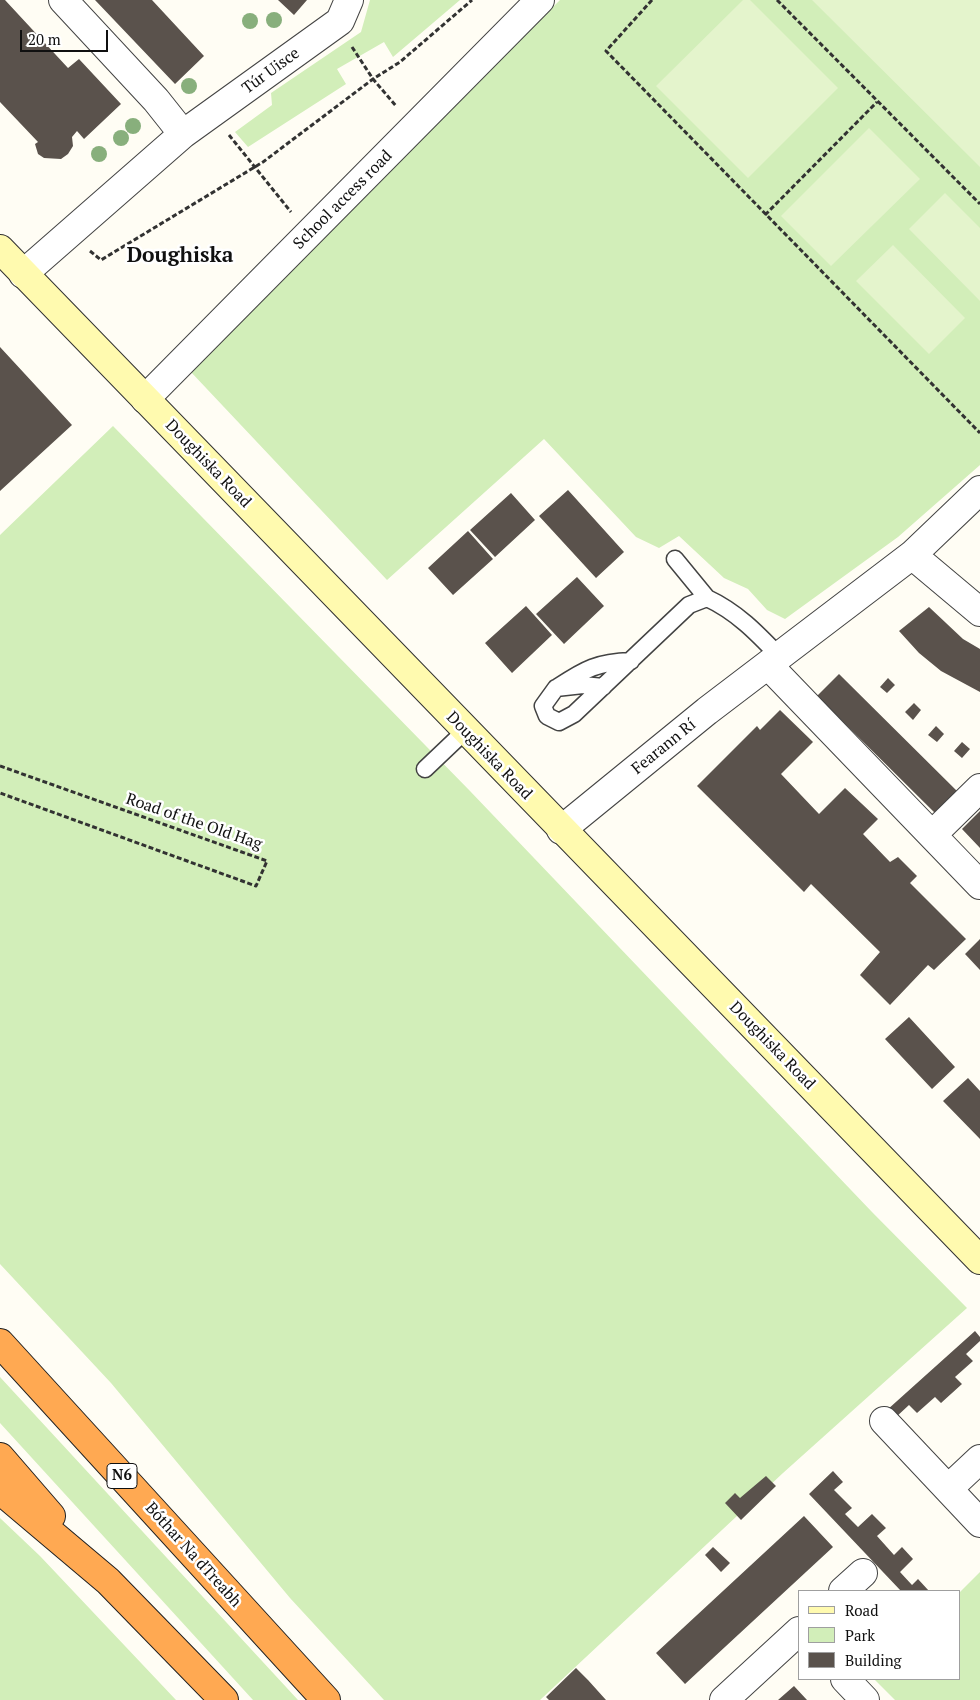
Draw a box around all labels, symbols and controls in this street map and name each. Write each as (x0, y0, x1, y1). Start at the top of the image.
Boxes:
scale bar (22, 20, 110, 52)
text: 20 m (28, 29, 61, 49)
street label: Túr Uisce (239, 44, 303, 98)
street label: School access road (290, 147, 396, 253)
district label: Doughiska (127, 243, 233, 269)
street label: Doughiska Road (161, 416, 255, 512)
street label: Doughiska Road (442, 708, 536, 804)
street label: Fearann Rí (628, 715, 700, 779)
street label: Road of the Old Hag (123, 790, 265, 854)
street label: Doughiska Road (725, 998, 819, 1094)
road number: N6 (107, 1464, 137, 1488)
street label: Bóthar Na dTreabh (141, 1499, 245, 1611)
legend (798, 1590, 960, 1680)
text: Road (845, 1600, 878, 1620)
text: Park (845, 1625, 875, 1645)
text: Building (845, 1650, 902, 1670)

